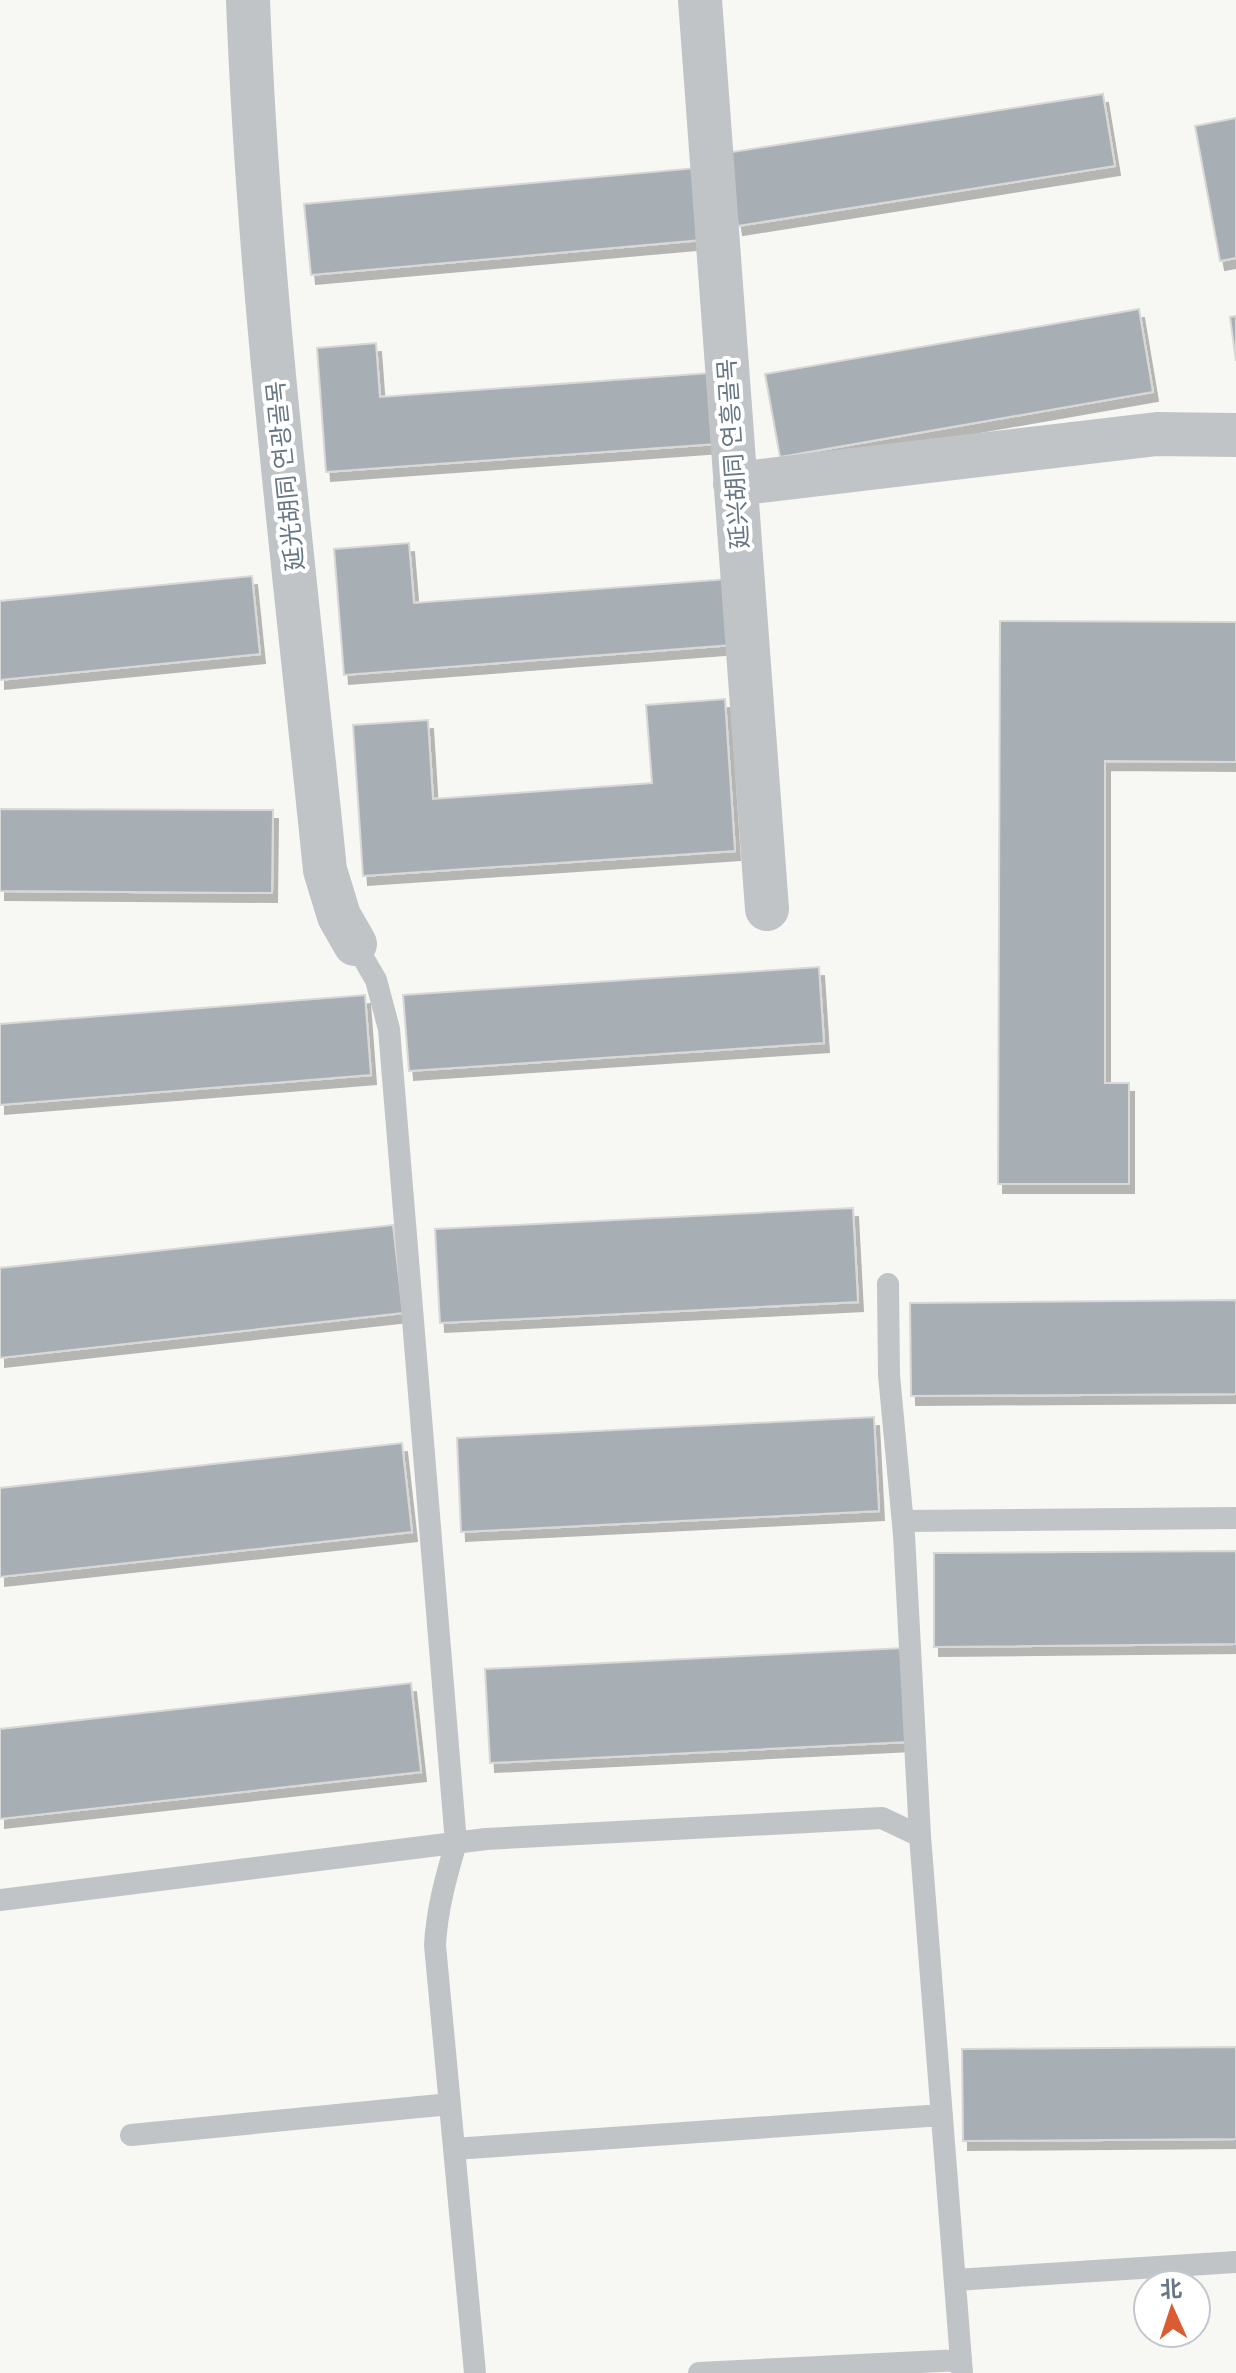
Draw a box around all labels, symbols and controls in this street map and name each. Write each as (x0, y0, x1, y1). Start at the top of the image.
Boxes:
street label: 延兴胡同 연흥골목 (710, 358, 756, 550)
street label: 延光胡同 연광골목 (259, 379, 311, 573)
north arrow (1132, 2269, 1212, 2349)
text: 北 (1159, 2273, 1183, 2306)

